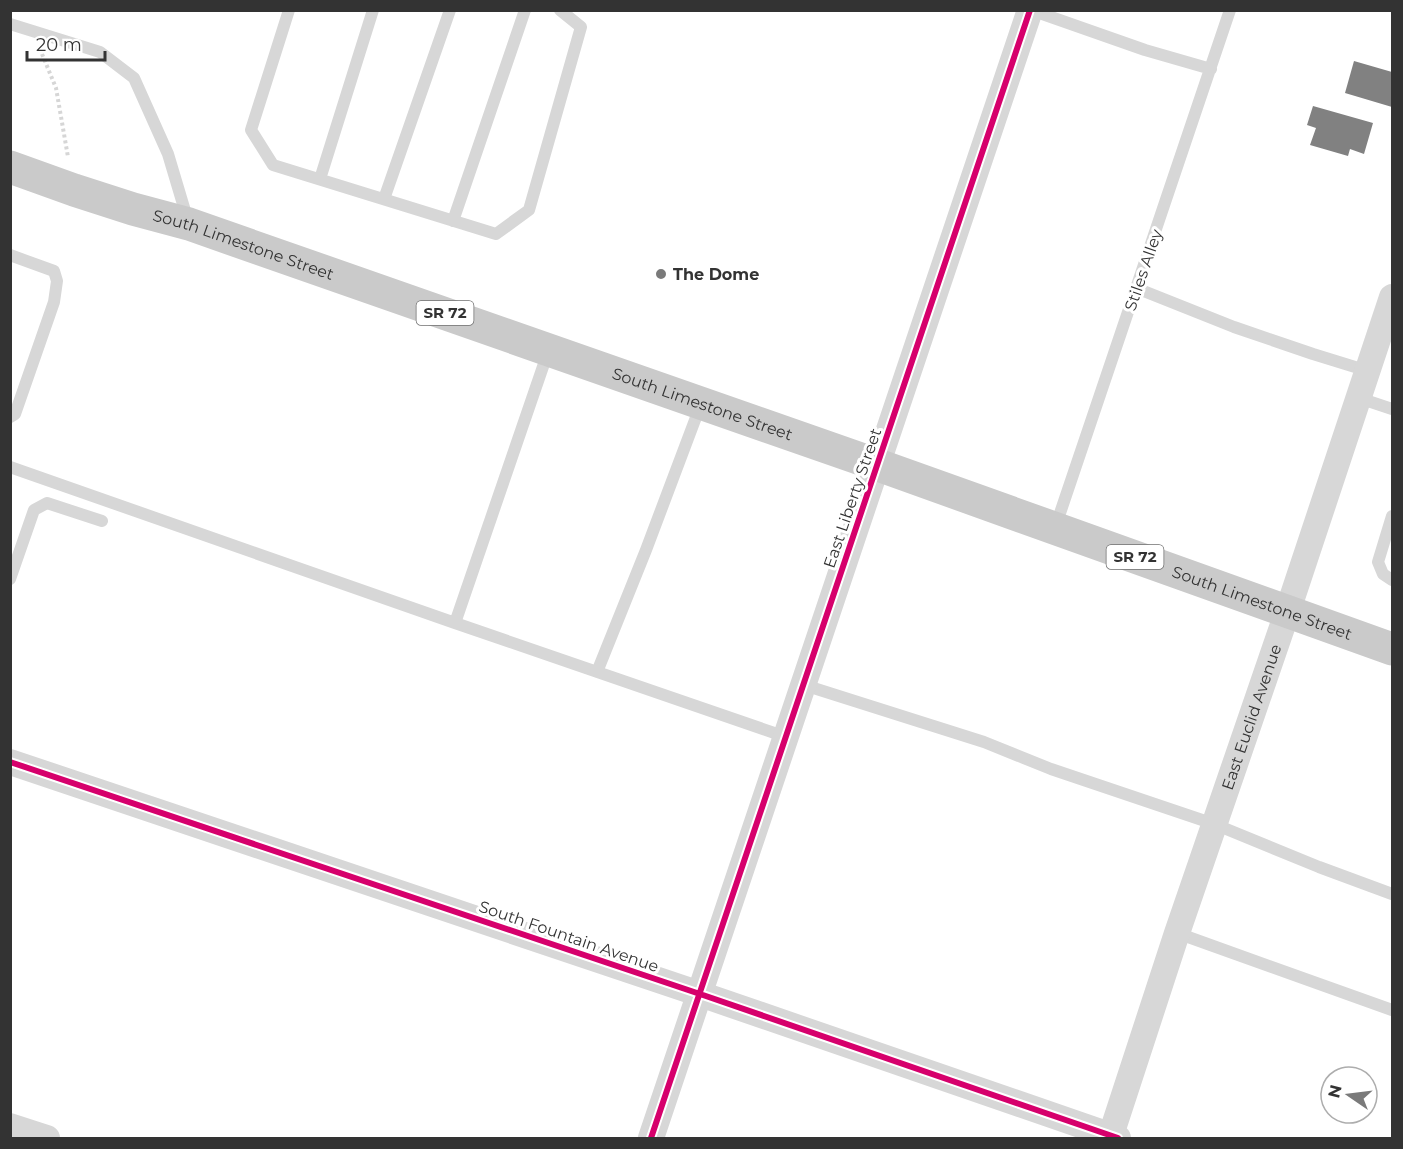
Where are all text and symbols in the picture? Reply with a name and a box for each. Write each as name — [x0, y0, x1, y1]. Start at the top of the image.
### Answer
scale bar — [27, 24, 105, 62]
text: 20 m — [36, 34, 82, 56]
street label: South Limestone Street — [151, 206, 337, 284]
street label: Stiles Alley — [1121, 227, 1166, 313]
place label: The Dome — [673, 265, 759, 284]
marker: The Dome — [654, 267, 668, 281]
road number: SR 72 — [416, 301, 474, 325]
street label: South Limestone Street — [610, 364, 796, 445]
street label: East Liberty Street — [820, 425, 885, 571]
road number: SR 72 — [1106, 545, 1164, 569]
street label: South Limestone Street — [1170, 562, 1355, 644]
street label: East Euclid Avenue — [1218, 642, 1286, 793]
street label: South Fountain Avenue — [476, 897, 661, 976]
north arrow — [1319, 1065, 1379, 1125]
text: N — [1324, 1083, 1346, 1100]

